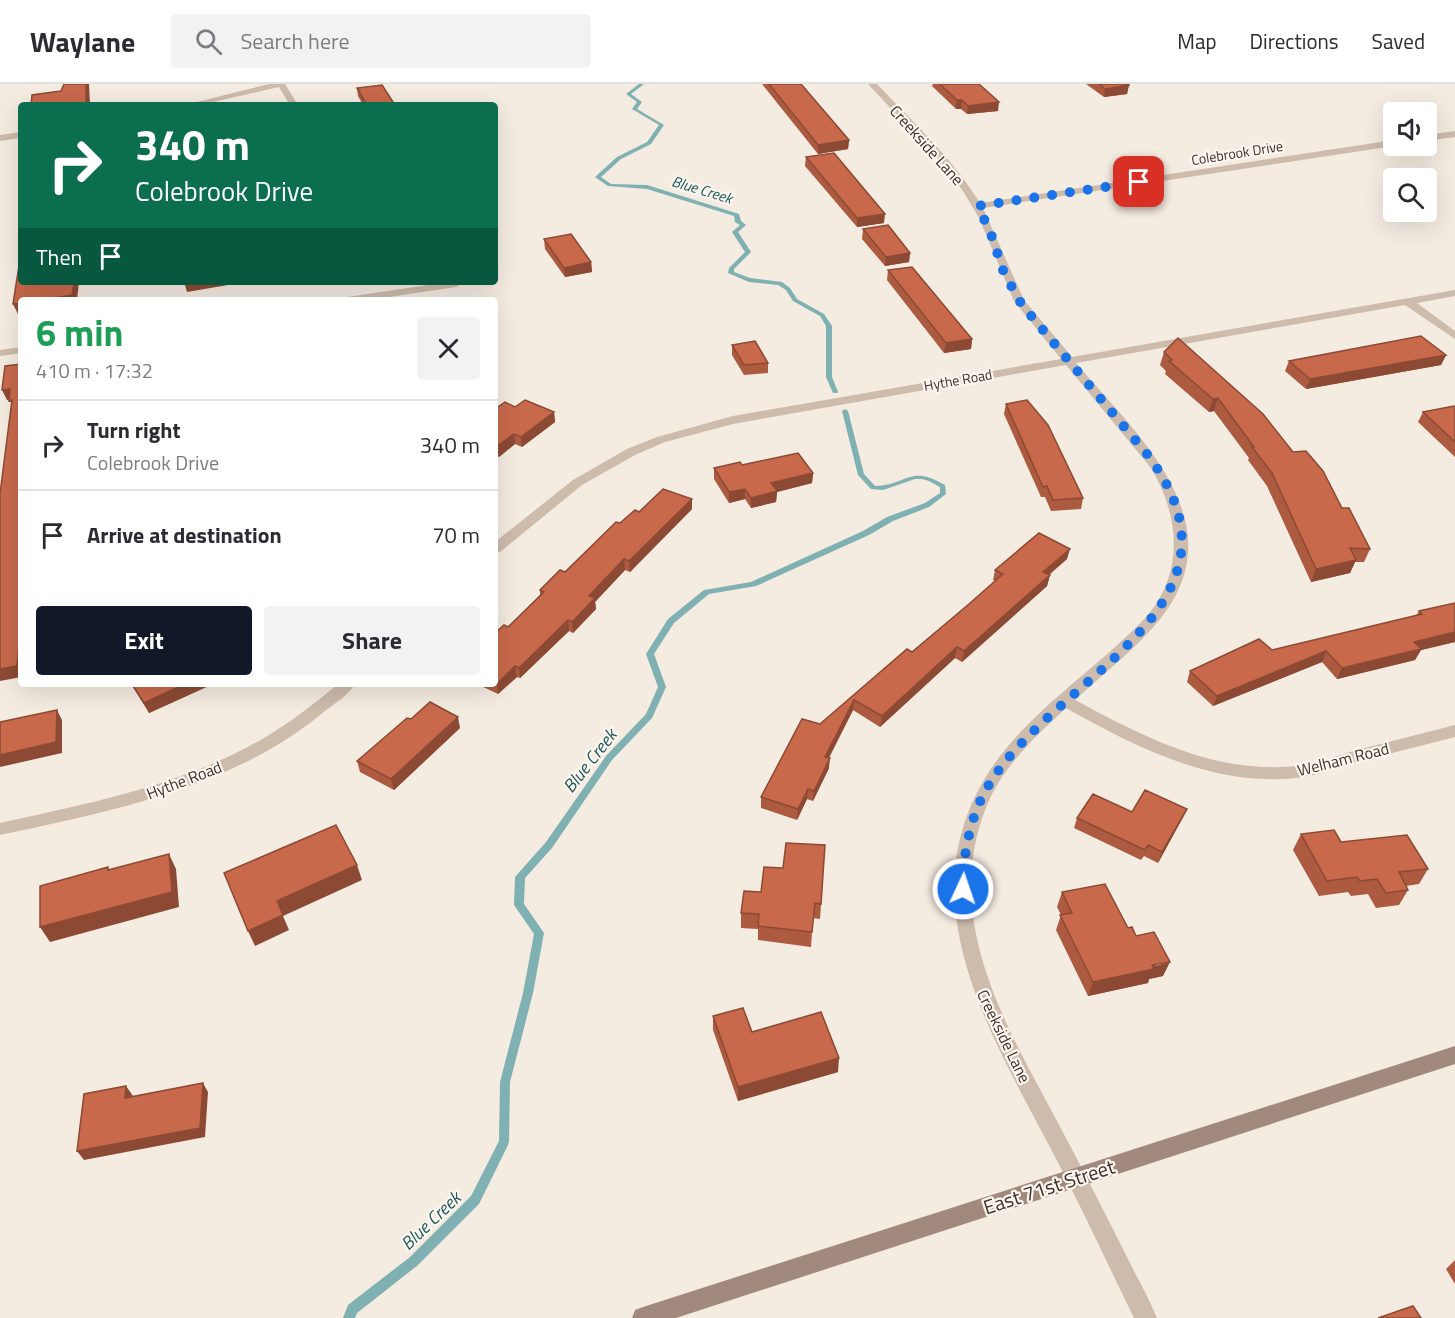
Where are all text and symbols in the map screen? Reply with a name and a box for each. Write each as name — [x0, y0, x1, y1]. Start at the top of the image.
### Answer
search box — [171, 14, 591, 68]
text: Waylane — [30, 20, 135, 63]
text: Search here — [240, 24, 350, 58]
icon: search — [192, 25, 225, 58]
text: Map — [1177, 25, 1217, 57]
text: Directions — [1250, 25, 1339, 57]
text: Saved — [1372, 25, 1425, 57]
street label: Creekside Lane — [884, 99, 970, 191]
map controls — [1383, 102, 1437, 222]
button: sound — [1383, 102, 1437, 156]
text: 340 m — [135, 112, 250, 176]
icon: right — [36, 126, 114, 204]
street label: Colebrook Drive — [1190, 135, 1284, 170]
pin — [1113, 156, 1164, 207]
icon: arrive — [1122, 165, 1155, 198]
button: search — [1383, 168, 1437, 222]
water label: Blue Creek — [669, 169, 737, 210]
text: Colebrook Drive — [135, 170, 313, 211]
text: Then — [36, 240, 82, 274]
icon: arrive — [94, 240, 127, 273]
text: 6 min — [36, 305, 123, 360]
button: close — [417, 317, 480, 380]
text: 410 m · 17:32 — [36, 355, 153, 386]
street label: Hythe Road — [922, 363, 994, 396]
text: Turn right — [87, 413, 181, 447]
text: 340 m — [420, 428, 480, 462]
icon: right — [36, 429, 69, 462]
text: Colebrook Drive — [87, 447, 219, 478]
text: Arrive at destination — [87, 518, 282, 552]
text: 70 m — [432, 518, 480, 552]
icon: arrive — [36, 519, 69, 552]
button: Exit — [36, 606, 252, 675]
button: Share — [264, 606, 480, 675]
water label: Blue Creek — [556, 721, 624, 798]
street label: Welham Road — [1295, 736, 1391, 782]
street label: Hythe Road — [143, 755, 225, 805]
position arrow — [931, 857, 995, 921]
street label: Creekside Lane — [971, 985, 1037, 1087]
street label: East 71st Street — [979, 1151, 1119, 1222]
water label: Blue Creek — [394, 1184, 468, 1256]

